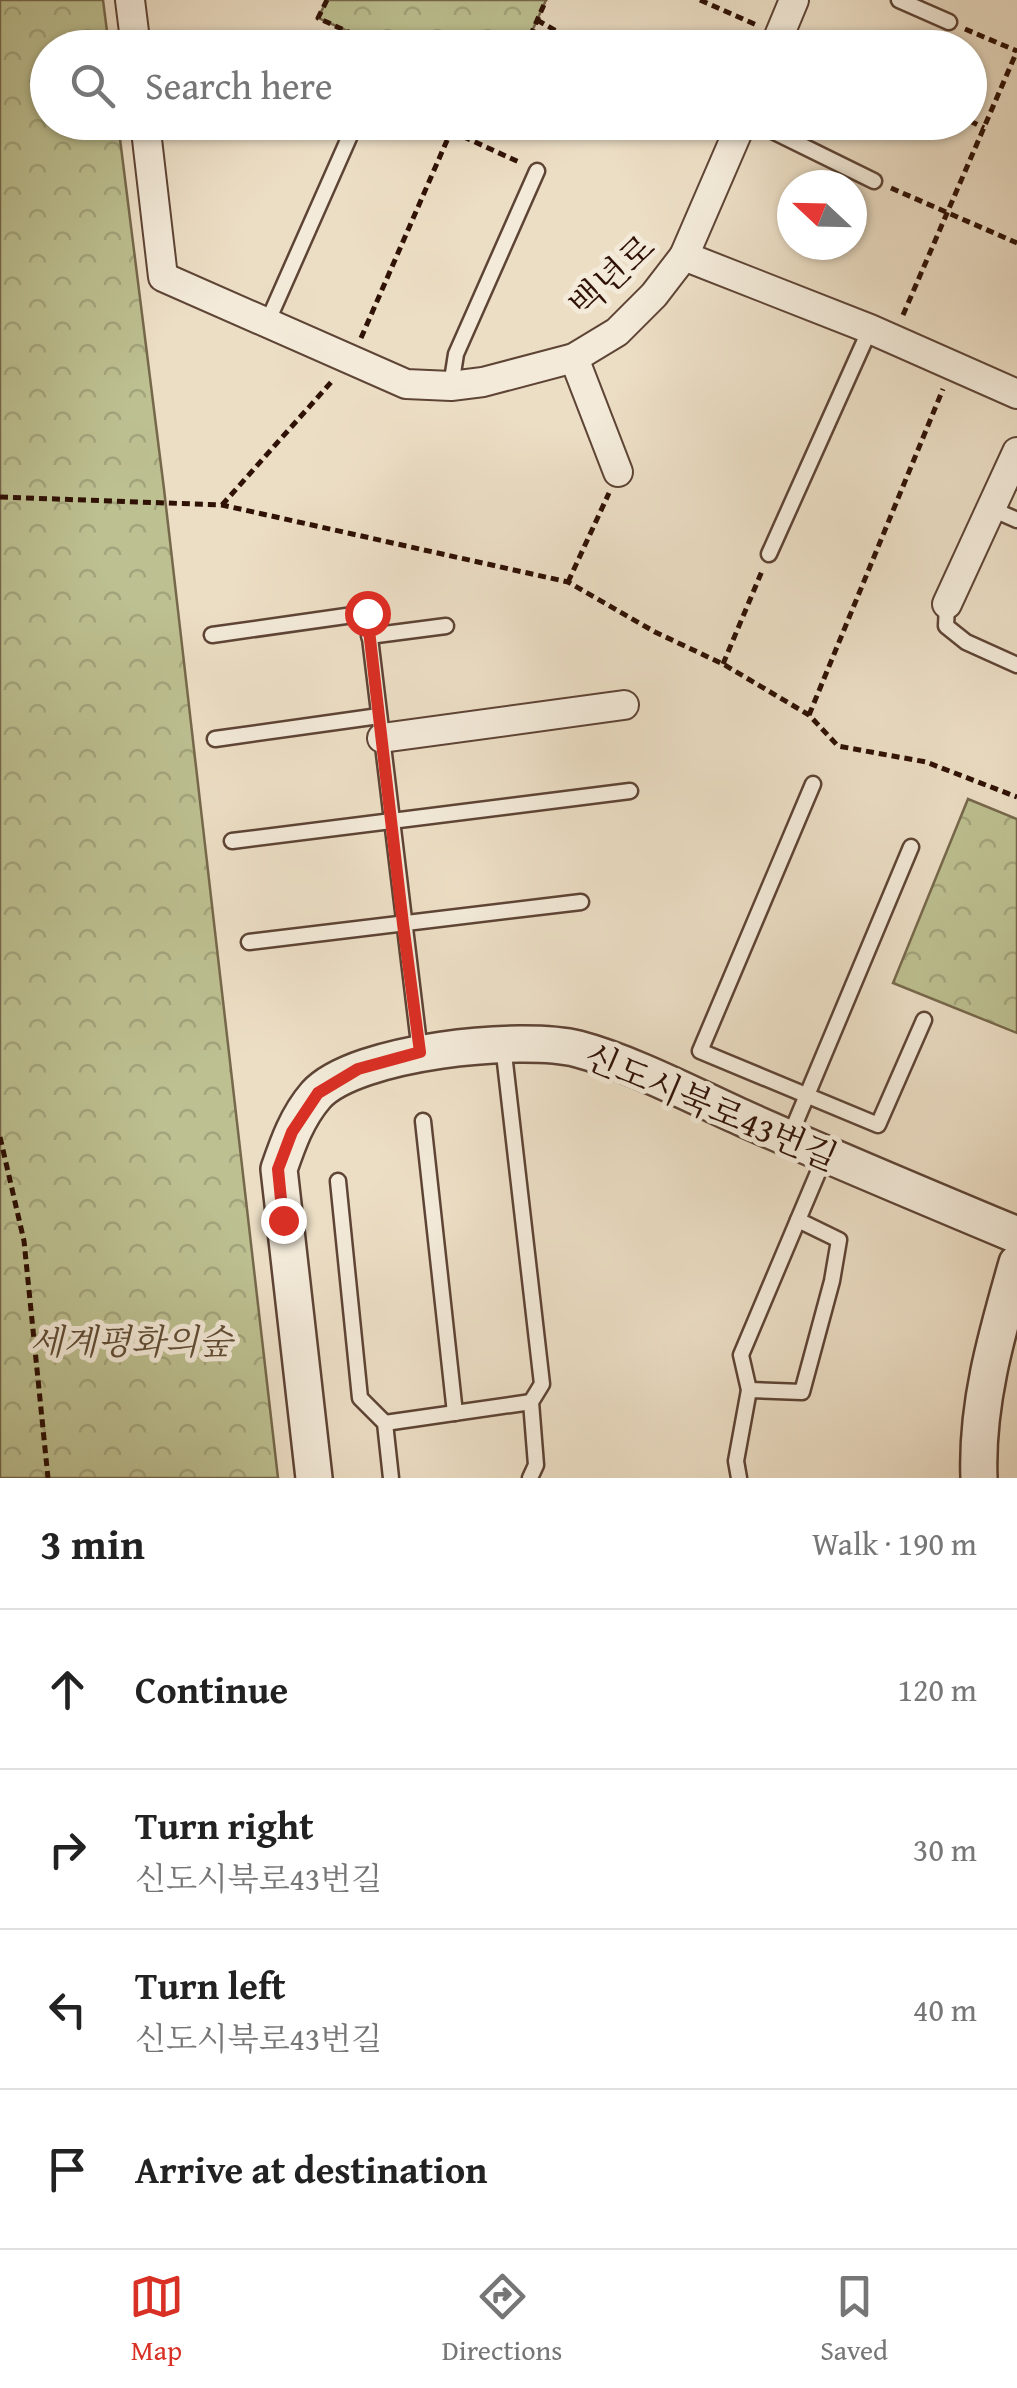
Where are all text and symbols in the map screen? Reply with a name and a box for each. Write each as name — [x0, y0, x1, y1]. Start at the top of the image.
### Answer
search box — [30, 30, 987, 140]
text: Search here — [145, 57, 333, 113]
icon: search — [65, 58, 120, 113]
north arrow — [777, 170, 867, 260]
street label: 백년로 — [557, 222, 666, 329]
route start — [345, 591, 391, 637]
street label: 신도시북로43번길 — [577, 1030, 846, 1183]
route end — [261, 1198, 307, 1244]
park label: 세계평화의숲 — [30, 1316, 236, 1367]
text: 3 min — [40, 1513, 145, 1574]
text: Walk · 190 m — [812, 1520, 977, 1567]
text: Continue — [135, 1661, 288, 1717]
icon: ahead — [40, 1662, 95, 1717]
text: 120 m — [898, 1666, 977, 1713]
text: Turn right — [135, 1797, 314, 1853]
icon: right — [40, 1822, 95, 1877]
text: 30 m — [913, 1826, 977, 1873]
text: 신도시북로43번길 — [135, 1855, 382, 1902]
text: Turn left — [135, 1957, 286, 2013]
icon: left — [40, 1982, 95, 2037]
text: 40 m — [913, 1986, 977, 2033]
text: 신도시북로43번길 — [135, 2015, 382, 2062]
text: Arrive at destination — [135, 2141, 488, 2197]
icon: arrive — [40, 2142, 95, 2197]
tab: Map — [129, 2269, 184, 2370]
tab: Directions — [442, 2269, 562, 2370]
tab: Saved — [820, 2269, 888, 2370]

